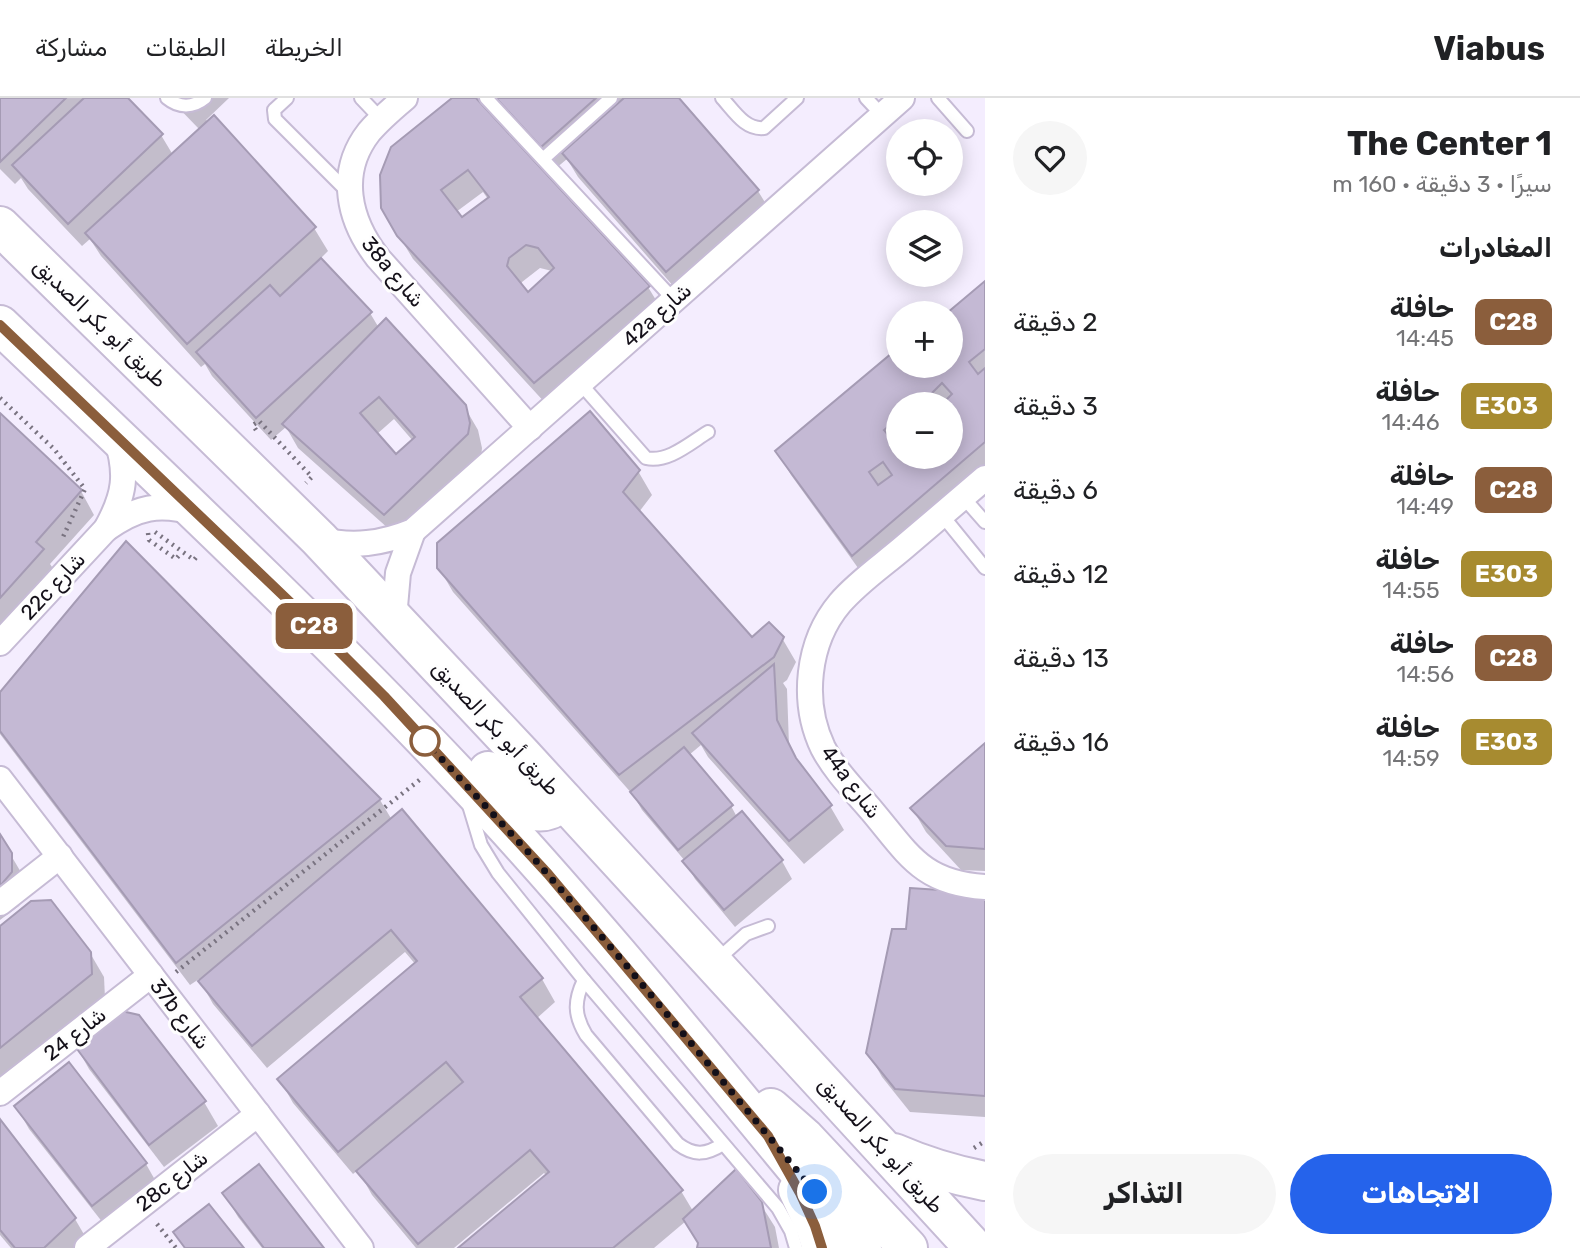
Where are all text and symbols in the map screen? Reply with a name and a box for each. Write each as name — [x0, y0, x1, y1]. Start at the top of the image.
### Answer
text: Viabus — [1433, 29, 1545, 68]
text: مشاركة — [35, 34, 107, 62]
text: الطبقات — [145, 34, 227, 62]
text: الخريطة — [265, 34, 343, 62]
map controls — [886, 119, 963, 469]
button: locate — [886, 119, 963, 196]
button: heart — [1013, 121, 1087, 195]
text: The Center 1 — [1347, 124, 1552, 163]
text: سيرًا · 3 دقيقة · 160 m — [1332, 170, 1552, 198]
button: layers — [886, 210, 963, 287]
street label: 38a شارع — [355, 231, 430, 313]
text: المغادرات — [1439, 233, 1552, 264]
street label: طريق أبو بكر الصديق — [28, 253, 172, 393]
street label: 42a شارع — [617, 277, 698, 353]
text: حافلة — [1390, 293, 1454, 324]
button: + — [886, 301, 963, 378]
text: 2 دقيقة — [1013, 307, 1097, 338]
text: C28 — [1489, 308, 1538, 336]
text: 14:45 — [1396, 324, 1454, 352]
text: حافلة — [1376, 377, 1440, 408]
text: 3 دقيقة — [1013, 391, 1098, 422]
button: − — [886, 392, 963, 469]
text: E303 — [1475, 392, 1538, 420]
text: 14:46 — [1382, 408, 1440, 436]
text: حافلة — [1390, 461, 1454, 492]
text: 6 دقيقة — [1013, 475, 1098, 506]
text: C28 — [1489, 476, 1538, 504]
text: 14:49 — [1396, 492, 1454, 520]
text: حافلة — [1376, 545, 1440, 576]
street label: 22c شارع — [15, 547, 92, 626]
text: 12 دقيقة — [1013, 559, 1109, 590]
text: E303 — [1475, 560, 1538, 588]
text: 14:55 — [1382, 576, 1440, 604]
line badge: C28 — [274, 603, 354, 649]
text: C28 — [290, 612, 338, 640]
text: حافلة — [1390, 629, 1454, 660]
text: 13 دقيقة — [1013, 643, 1109, 674]
text: C28 — [1489, 644, 1538, 672]
street label: طريق أبو بكر الصديق — [427, 655, 565, 800]
text: 14:56 — [1396, 660, 1454, 688]
text: حافلة — [1376, 713, 1440, 744]
unlabelled marker — [410, 726, 440, 756]
text: 16 دقيقة — [1013, 727, 1109, 758]
text: E303 — [1475, 728, 1538, 756]
street label: 44a شارع — [814, 740, 887, 824]
text: 14:59 — [1382, 744, 1440, 772]
street label: 37b شارع — [143, 973, 216, 1055]
street label: شارع 24 — [38, 1001, 112, 1067]
street label: طريق أبو بكر الصديق — [813, 1071, 949, 1218]
street label: 28c شارع — [131, 1145, 214, 1218]
button: التذاكر — [1013, 1154, 1276, 1234]
button: الاتجاهات — [1290, 1154, 1552, 1234]
your location — [797, 1174, 832, 1209]

